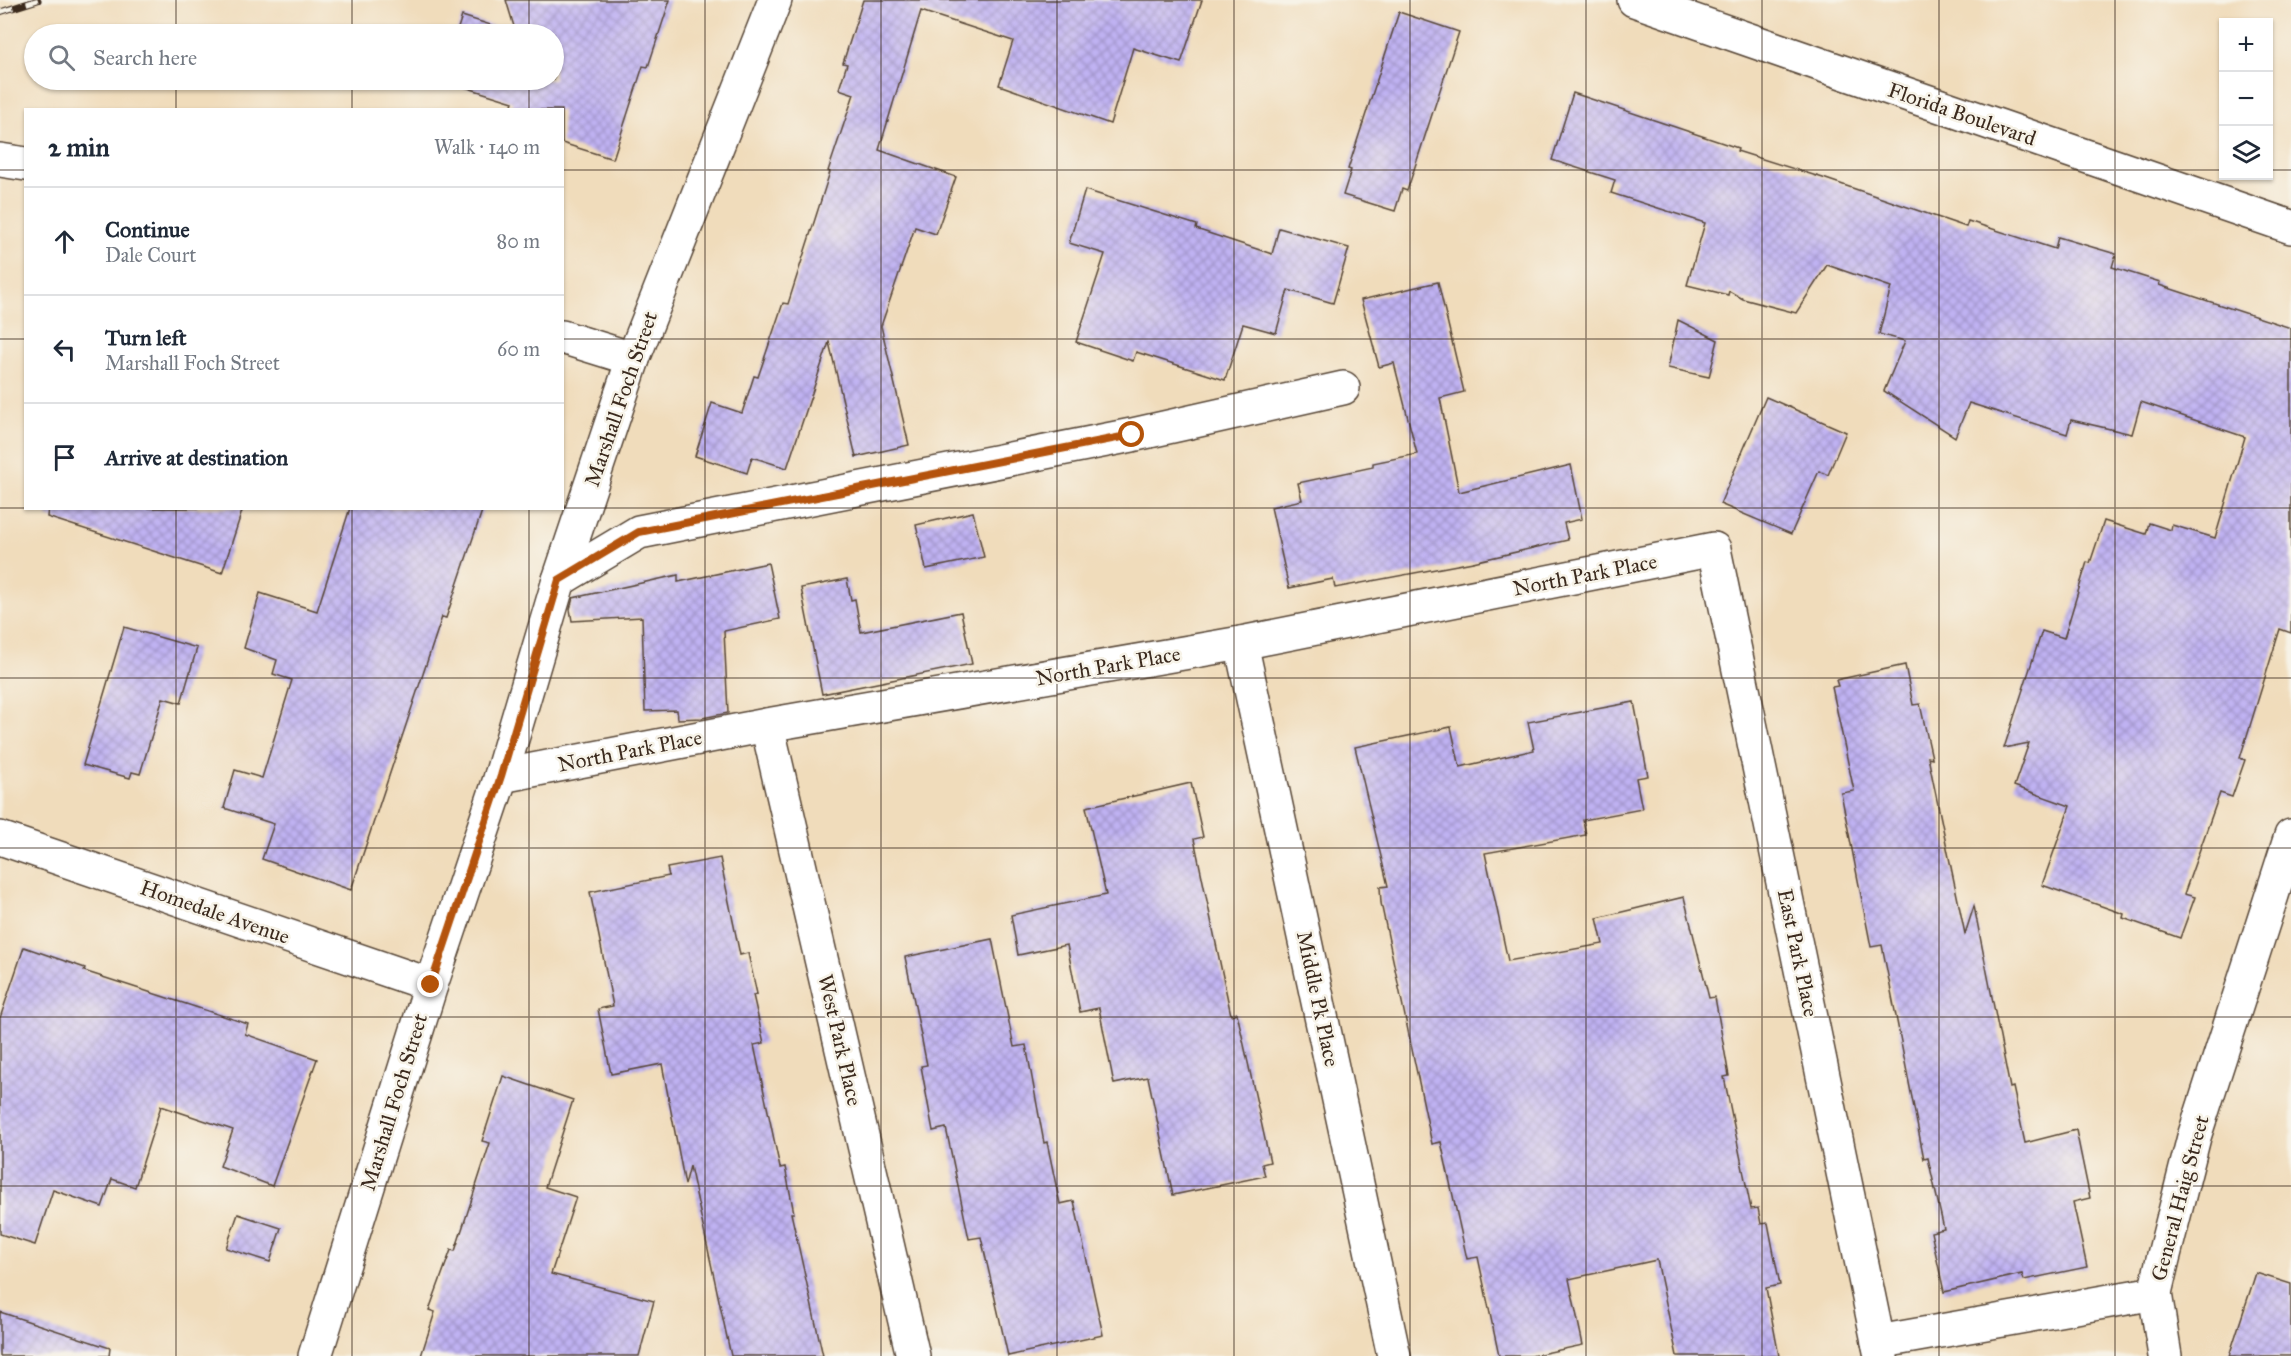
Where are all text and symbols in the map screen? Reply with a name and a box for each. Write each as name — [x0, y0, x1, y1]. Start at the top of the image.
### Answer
map controls — [2219, 18, 2273, 180]
button: + — [2219, 18, 2273, 72]
search box — [24, 24, 564, 90]
icon: search — [45, 41, 78, 74]
text: Search here — [93, 44, 197, 71]
button: − — [2219, 72, 2273, 126]
street label: Florida Boulevard — [1885, 77, 2040, 152]
button: layers — [2219, 126, 2273, 180]
text: 2 min — [48, 131, 109, 163]
text: Walk · 140 m — [434, 135, 540, 159]
text: Continue — [105, 216, 190, 243]
icon: ahead — [48, 225, 81, 258]
text: 80 m — [497, 229, 540, 253]
text: Dale Court — [105, 243, 196, 267]
street label: Marshall Foch Street — [579, 307, 663, 490]
text: Turn left — [105, 324, 187, 351]
icon: left — [48, 333, 81, 366]
text: 60 m — [497, 337, 540, 361]
text: Marshall Foch Street — [105, 351, 280, 375]
route start — [1118, 421, 1144, 447]
icon: arrive — [48, 441, 81, 474]
text: Arrive at destination — [105, 444, 288, 471]
street label: North Park Place — [1511, 548, 1660, 602]
street label: North Park Place — [1034, 640, 1183, 692]
street label: North Park Place — [556, 724, 705, 778]
street label: Homedale Avenue — [137, 874, 293, 950]
street label: East Park Place — [1772, 887, 1824, 1020]
street label: Middle Pk Place — [1291, 929, 1345, 1069]
route end — [417, 971, 443, 997]
street label: West Park Place — [812, 972, 868, 1109]
street label: Marshall Foch Street — [355, 1010, 433, 1194]
street label: General Haig Street — [2145, 1112, 2215, 1284]

